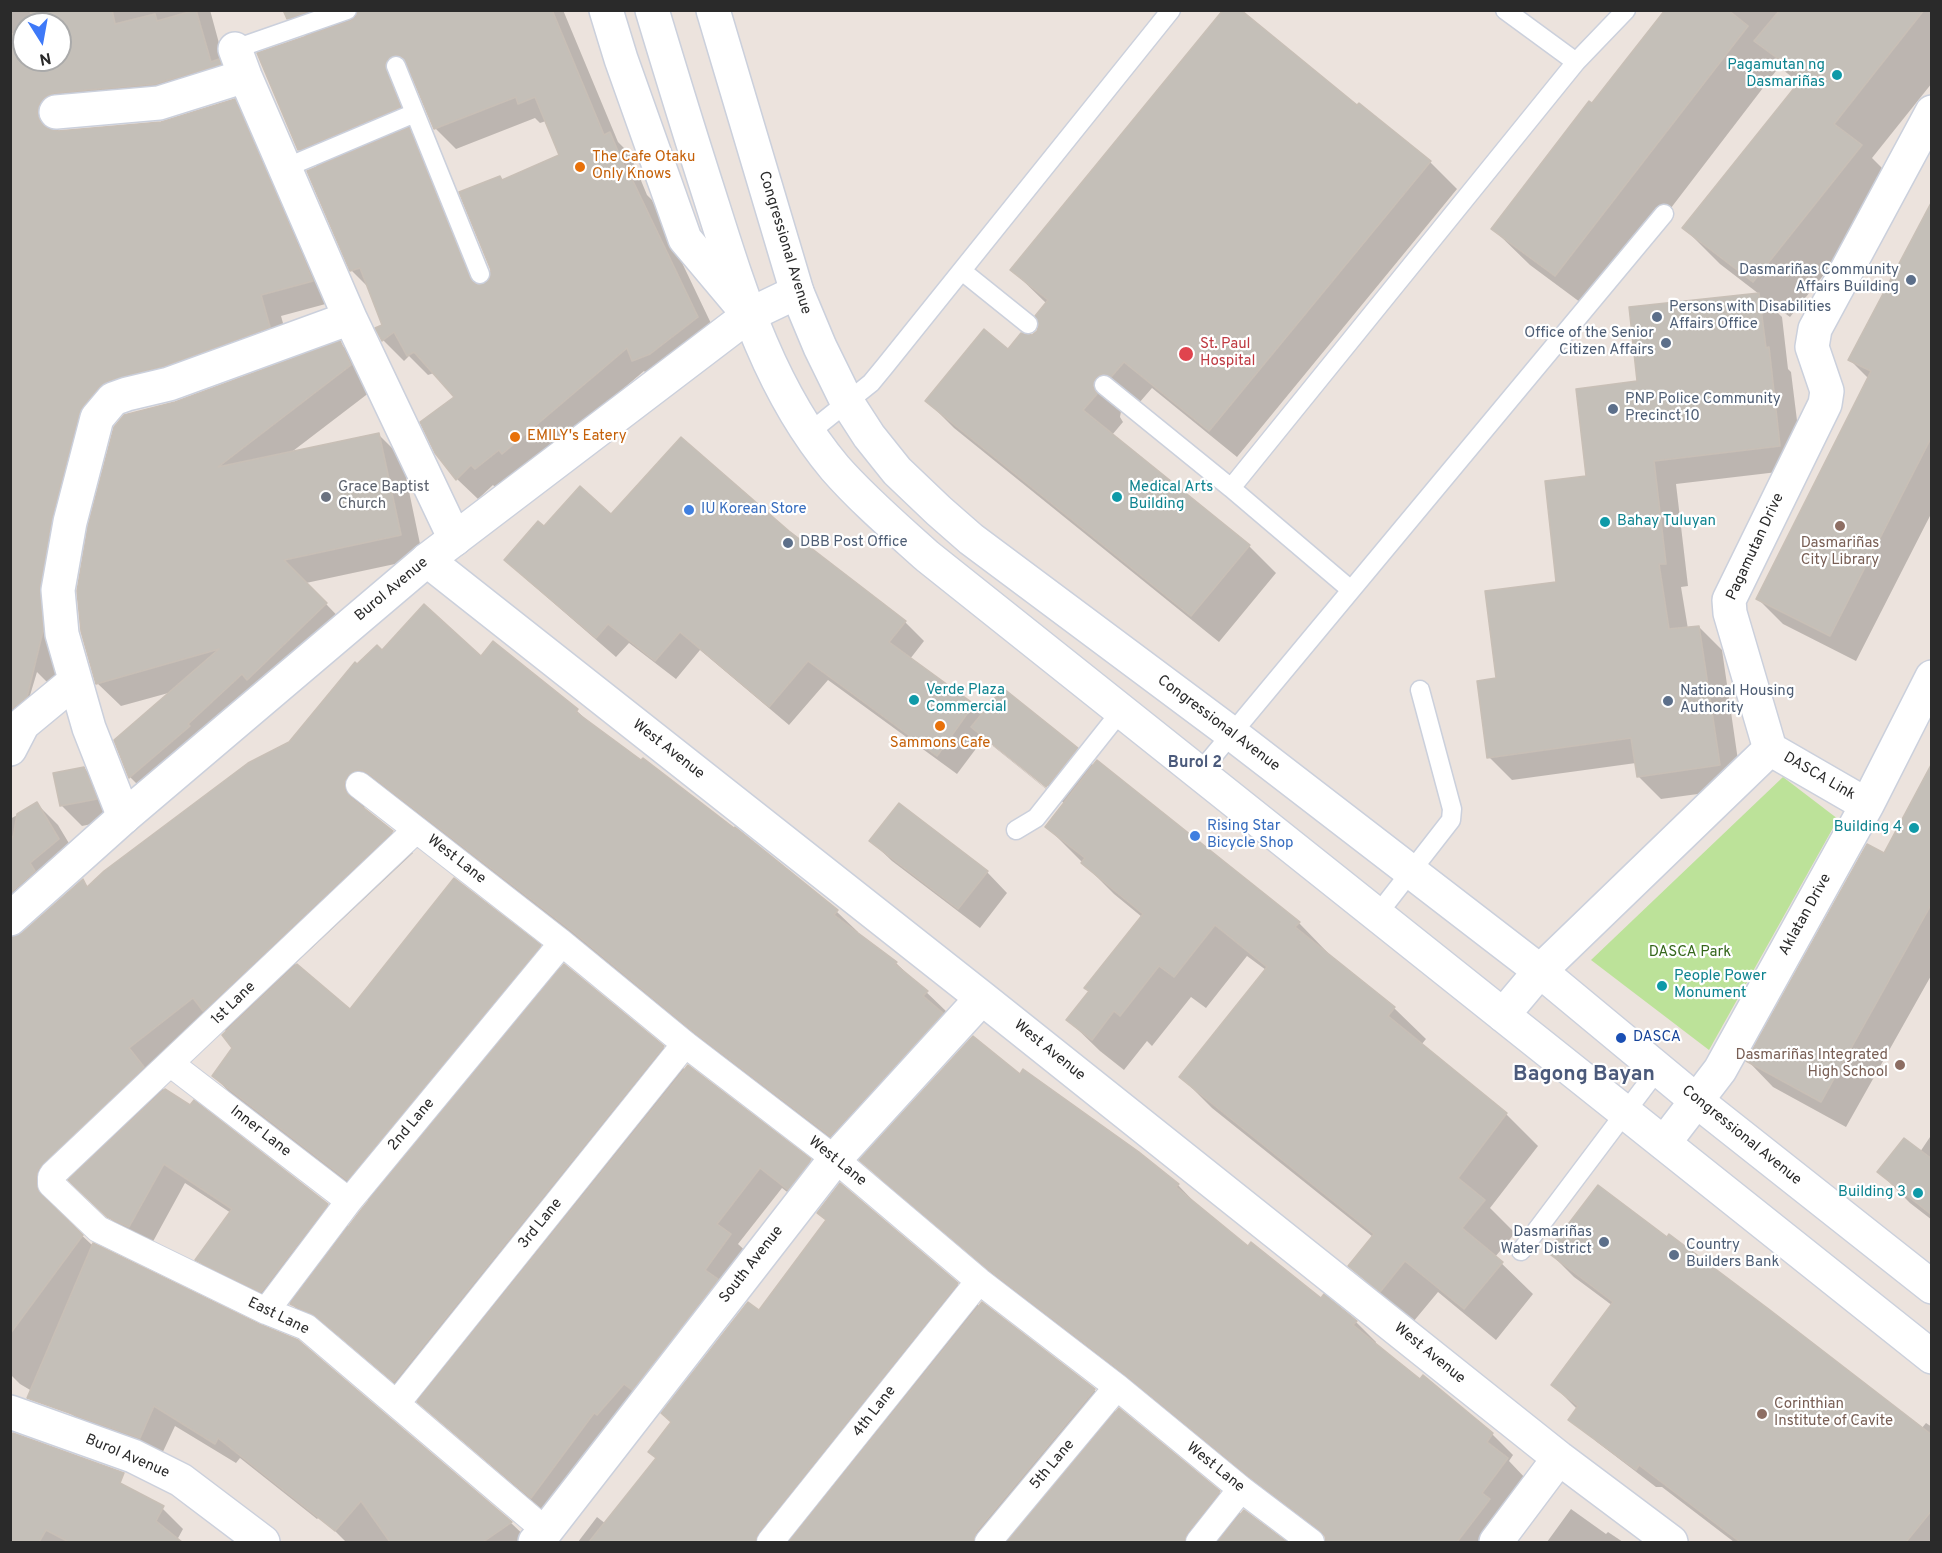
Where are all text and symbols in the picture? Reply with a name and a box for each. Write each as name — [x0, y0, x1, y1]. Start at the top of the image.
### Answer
north arrow — [12, 12, 72, 72]
text: N — [38, 47, 53, 69]
place label: Pagamutan ng Dasmariñas — [1727, 57, 1825, 92]
marker: Pagamutan ng Dasmariñas — [1830, 68, 1844, 82]
place label: The Cafe Otaku Only Knows — [592, 149, 695, 184]
marker: The Cafe Otaku Only Knows — [573, 160, 587, 174]
street label: Congressional Avenue — [754, 169, 814, 317]
place label: Dasmariñas Community Affairs Building — [1739, 262, 1899, 297]
marker: Dasmariñas Community Affairs Building — [1904, 273, 1918, 287]
place label: Persons with Disabilities Affairs Office — [1669, 299, 1831, 334]
marker: Persons with Disabilities Affairs Office — [1650, 310, 1664, 324]
place label: Office of the Senior Citizen Affairs — [1524, 325, 1654, 360]
place label: St. Paul Hospital — [1200, 336, 1255, 371]
marker: Office of the Senior Citizen Affairs — [1659, 336, 1673, 350]
marker: St. Paul Hospital — [1177, 345, 1195, 363]
place label: PNP Police Community Precinct 10 — [1625, 391, 1781, 426]
marker: PNP Police Community Precinct 10 — [1606, 402, 1620, 416]
place label: EMILY's Eatery — [527, 428, 627, 446]
marker: EMILY's Eatery — [508, 430, 522, 444]
place label: Grace Baptist Church — [338, 479, 429, 514]
place label: Medical Arts Building — [1129, 479, 1213, 514]
marker: Grace Baptist Church — [319, 490, 333, 504]
marker: Medical Arts Building — [1110, 490, 1124, 504]
street label: Pagamutan Drive — [1723, 491, 1789, 603]
place label: IU Korean Store — [701, 501, 807, 519]
marker: IU Korean Store — [682, 503, 696, 517]
place label: Bahay Tuluyan — [1617, 513, 1716, 531]
marker: Bahay Tuluyan — [1598, 515, 1612, 529]
marker: Dasmariñas City Library — [1833, 519, 1847, 533]
place label: DBB Post Office — [800, 534, 908, 552]
place label: Dasmariñas City Library — [1801, 535, 1879, 570]
marker: DBB Post Office — [781, 536, 795, 550]
street label: Burol Avenue — [352, 554, 432, 626]
street label: Congressional Avenue — [1153, 672, 1283, 776]
place label: Verde Plaza Commercial — [926, 682, 1007, 717]
place label: National Housing Authority — [1680, 683, 1794, 718]
marker: Verde Plaza Commercial — [907, 693, 921, 707]
marker: National Housing Authority — [1661, 694, 1675, 708]
street label: West Avenue — [628, 716, 708, 784]
marker: Sammons Cafe — [933, 719, 947, 733]
place label: Sammons Cafe — [890, 735, 990, 753]
street label: DASCA Link — [1780, 749, 1858, 805]
district label: Burol 2 — [1168, 754, 1222, 774]
place label: Rising Star Bicycle Shop — [1207, 818, 1294, 853]
place label: Building 4 — [1834, 819, 1902, 837]
marker: Building 4 — [1907, 821, 1921, 835]
marker: Rising Star Bicycle Shop — [1188, 829, 1202, 843]
street label: West Lane — [423, 832, 489, 888]
street label: Aklatan Drive — [1776, 871, 1836, 959]
park label: DASCA Park — [1649, 944, 1731, 962]
place label: People Power Monument — [1674, 968, 1766, 1003]
street label: 1st Lane — [208, 979, 260, 1029]
marker: People Power Monument — [1655, 979, 1669, 993]
street label: West Avenue — [1010, 1017, 1088, 1085]
place label: DASCA — [1633, 1029, 1681, 1047]
marker: DASCA — [1614, 1031, 1628, 1045]
place label: Dasmariñas Integrated High School — [1735, 1047, 1888, 1082]
marker: Dasmariñas Integrated High School — [1893, 1058, 1907, 1072]
district label: Bagong Bayan — [1513, 1063, 1655, 1089]
street label: Congressional Avenue — [1677, 1082, 1805, 1190]
street label: 2nd Lane — [385, 1095, 439, 1155]
street label: Inner Lane — [226, 1103, 294, 1161]
street label: West Lane — [804, 1133, 870, 1191]
place label: Building 3 — [1838, 1184, 1906, 1202]
marker: Building 3 — [1911, 1186, 1925, 1200]
street label: 3rd Lane — [515, 1195, 567, 1253]
street label: South Avenue — [716, 1223, 788, 1307]
place label: Dasmariñas Water District — [1500, 1224, 1592, 1259]
marker: Dasmariñas Water District — [1597, 1235, 1611, 1249]
place label: Country Builders Bank — [1686, 1237, 1779, 1272]
marker: Country Builders Bank — [1667, 1248, 1681, 1262]
street label: East Lane — [244, 1294, 312, 1340]
street label: West Avenue — [1390, 1320, 1468, 1388]
street label: 4th Lane — [849, 1383, 901, 1441]
place label: Corinthian Institute of Cavite — [1774, 1396, 1893, 1431]
marker: Corinthian Institute of Cavite — [1755, 1407, 1769, 1421]
street label: Burol Avenue — [82, 1431, 172, 1483]
street label: 5th Lane — [1027, 1436, 1079, 1494]
street label: West Lane — [1182, 1439, 1248, 1497]

